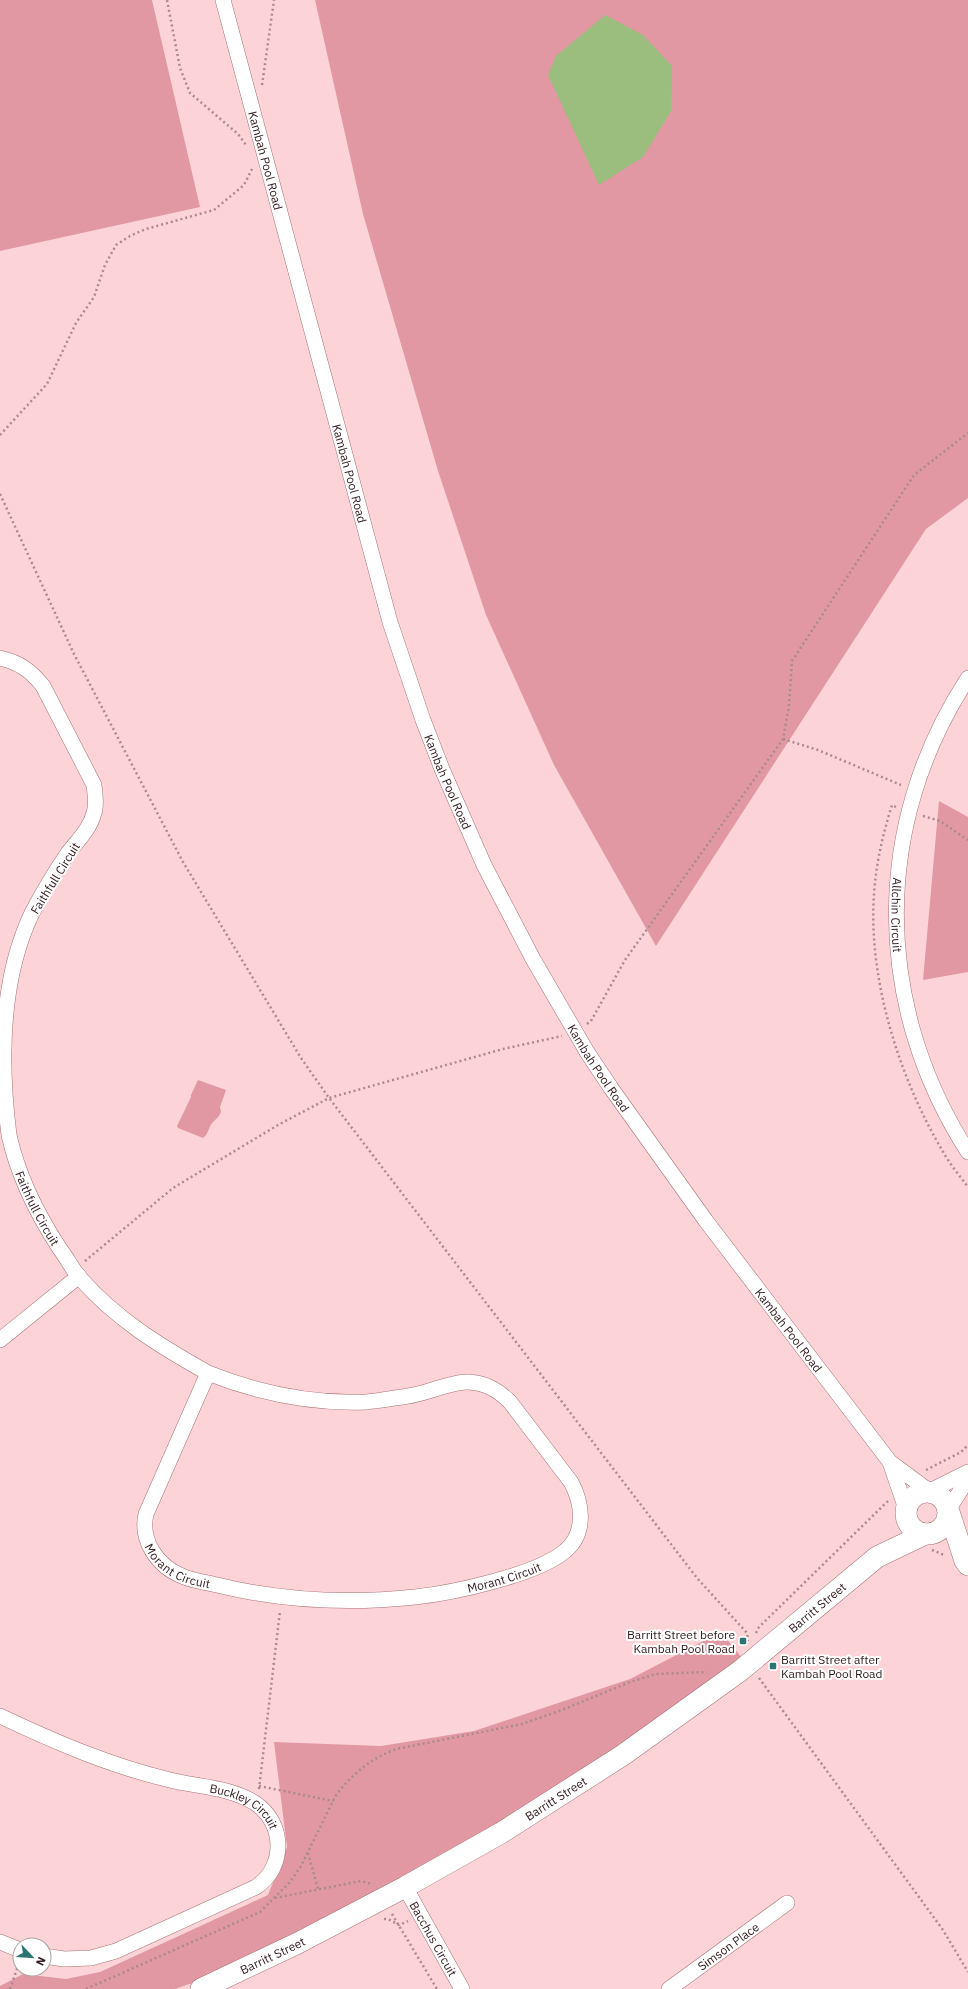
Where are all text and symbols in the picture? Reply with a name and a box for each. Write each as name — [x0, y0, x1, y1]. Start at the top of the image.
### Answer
street label: Kambah Pool Road — [246, 109, 286, 211]
street label: Kambah Pool Road — [330, 422, 370, 524]
street label: Kambah Pool Road — [422, 732, 475, 831]
street label: Faithfull Circuit — [27, 839, 83, 917]
street label: Allchin Circuit — [889, 877, 906, 953]
street label: Kambah Pool Road — [565, 1021, 633, 1115]
street label: Faithfull Circuit — [13, 1169, 63, 1248]
street label: Kambah Pool Road — [752, 1285, 826, 1375]
street label: Morant Circuit — [142, 1541, 212, 1591]
street label: Morant Circuit — [466, 1559, 543, 1595]
street label: Barritt Street — [785, 1579, 849, 1635]
place label: Barritt Street before Kambah Pool Road — [627, 1627, 735, 1656]
marker: Barritt Street before Kambah Pool Road — [738, 1636, 748, 1646]
place label: Barritt Street after Kambah Pool Road — [781, 1652, 883, 1681]
marker: Barritt Street after Kambah Pool Road — [768, 1661, 778, 1671]
street label: Barritt Street — [522, 1773, 589, 1823]
street label: Buckley Circuit — [209, 1780, 282, 1831]
street label: Bacchus Circuit — [407, 1898, 461, 1979]
street label: Simson Place — [694, 1918, 762, 1973]
street label: Barritt Street — [237, 1933, 307, 1977]
north arrow — [12, 1937, 52, 1977]
text: N — [33, 1955, 49, 1968]

